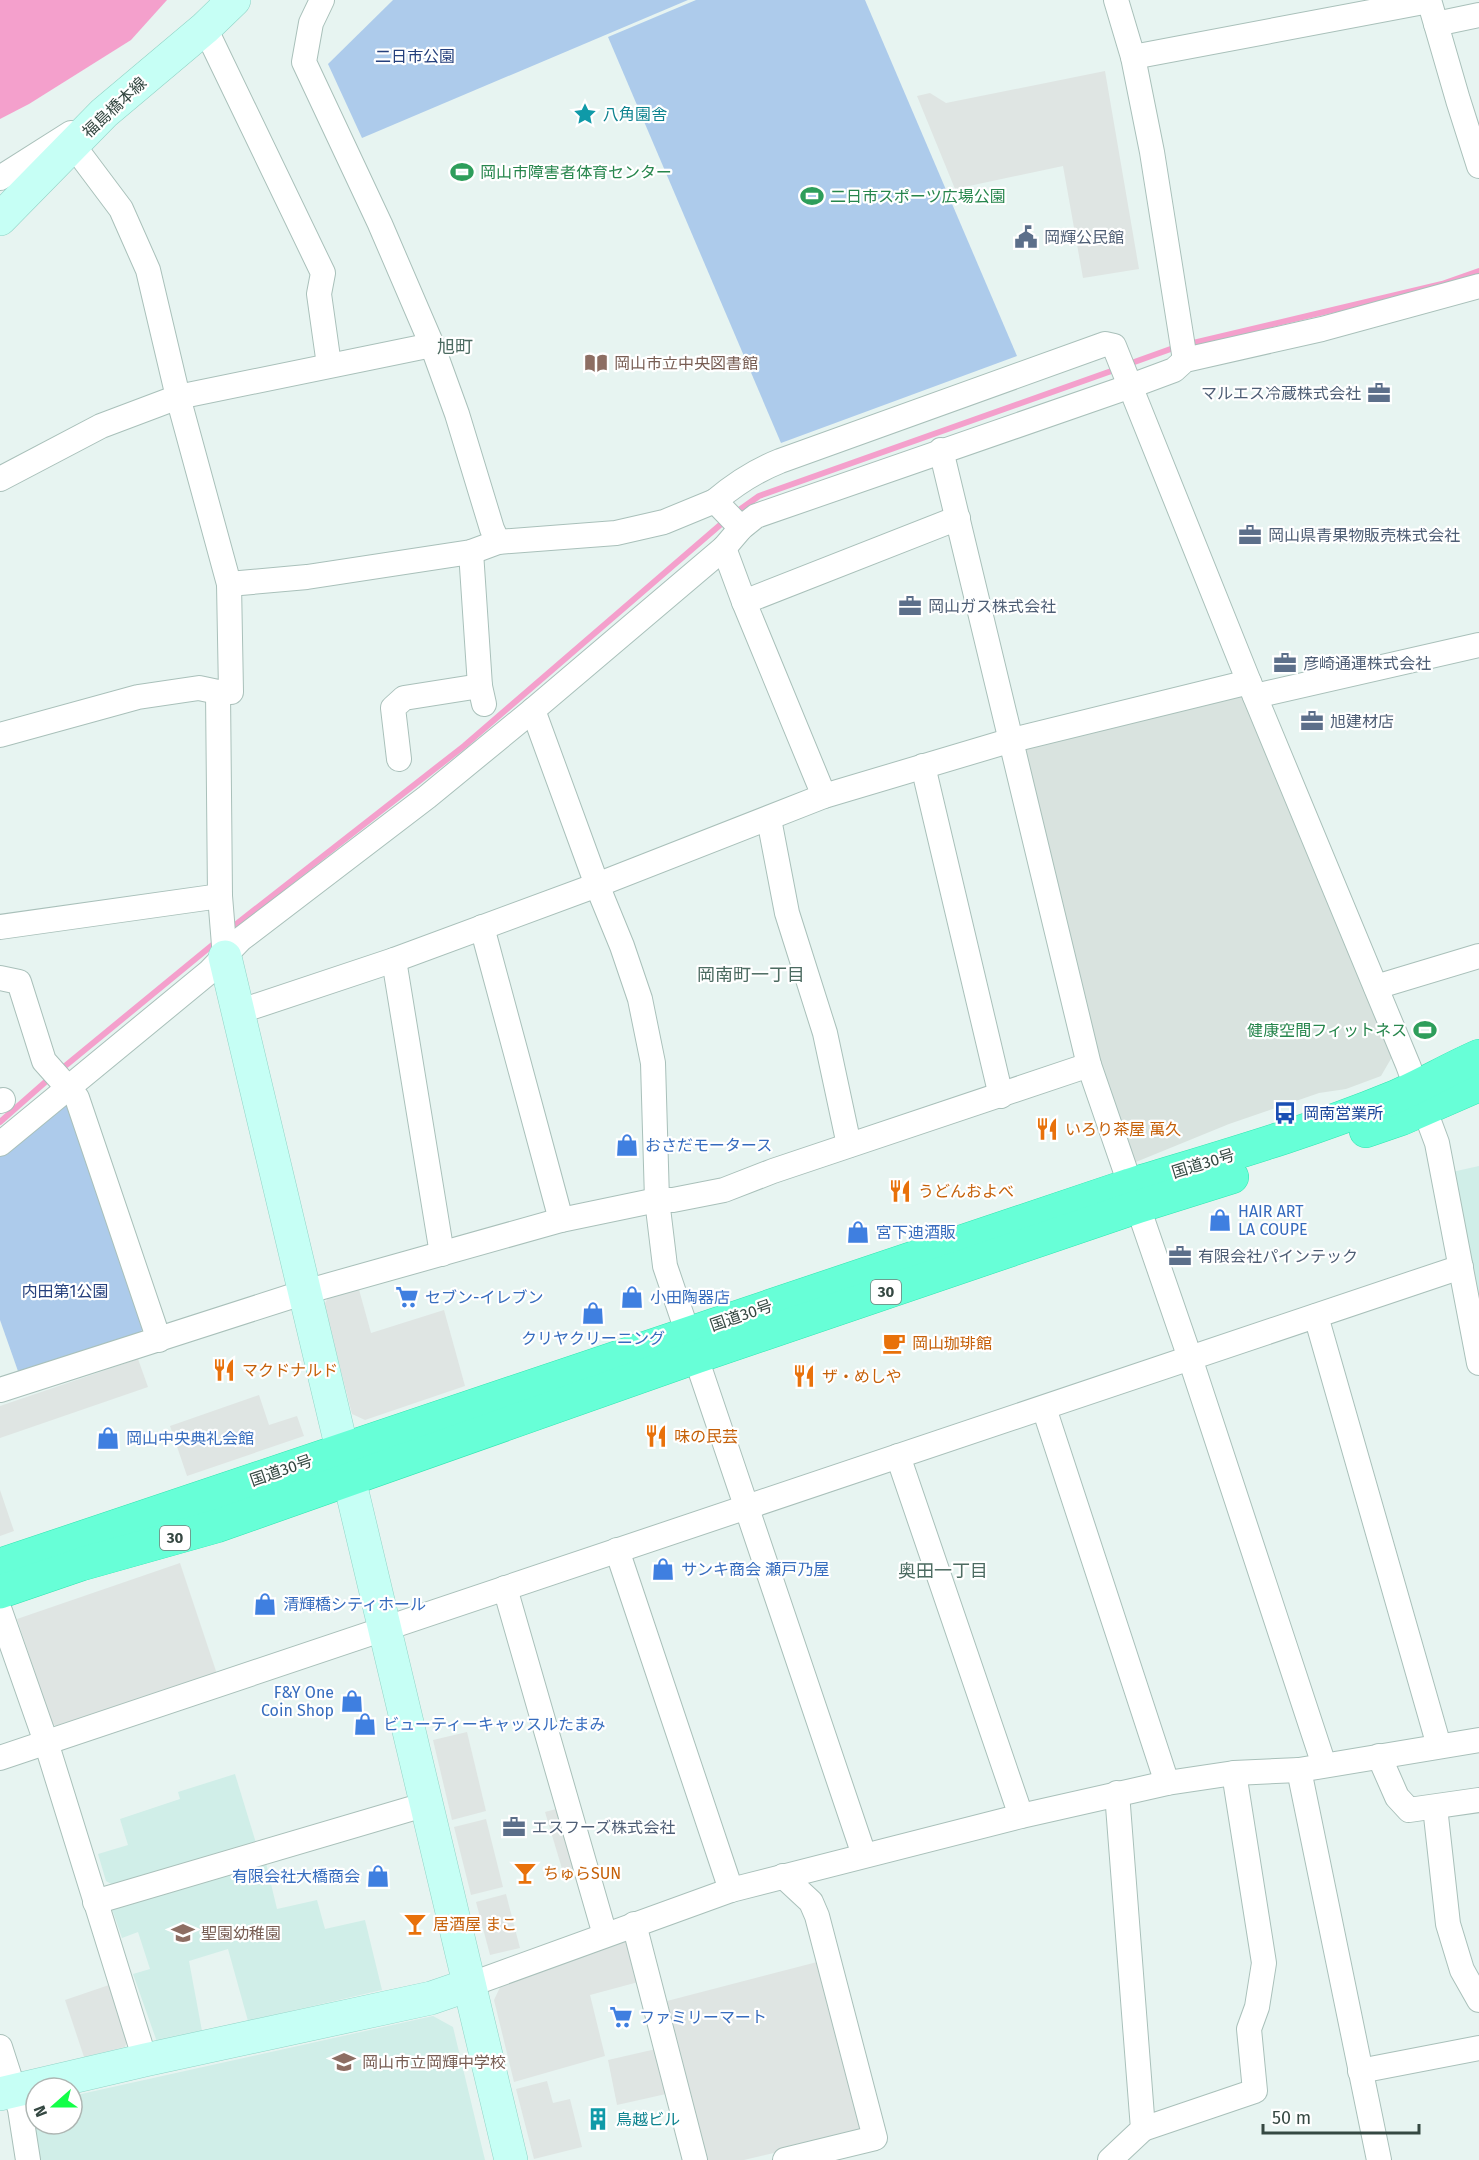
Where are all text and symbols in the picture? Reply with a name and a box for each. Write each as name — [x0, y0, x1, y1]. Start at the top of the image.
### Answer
park label: 二日市公園 — [375, 47, 455, 66]
street label: 福島橋本線 — [79, 73, 150, 142]
place icon: 八角園舎 — [572, 101, 598, 127]
place label: 八角園舎 — [603, 105, 667, 124]
sports icon: 岡山市障害者体育センター — [449, 159, 475, 185]
place label: 岡山市障害者体育センター — [480, 163, 672, 182]
sports icon: 二日市スポーツ広場公園 — [799, 183, 825, 209]
place label: 二日市スポーツ広場公園 — [830, 187, 1006, 206]
public building icon: 岡輝公民館 — [1013, 224, 1039, 250]
place label: 岡輝公民館 — [1044, 228, 1124, 247]
district label: 旭町 — [437, 336, 473, 358]
library icon: 岡山市立中央図書館 — [583, 350, 609, 376]
place label: 岡山市立中央図書館 — [614, 354, 758, 373]
office icon: マルエス冷蔵株式会社 — [1366, 380, 1392, 406]
place label: マルエス冷蔵株式会社 — [1201, 384, 1361, 403]
office icon: 岡山県青果物販売株式会社 — [1237, 522, 1263, 548]
place label: 岡山県青果物販売株式会社 — [1268, 526, 1460, 545]
office icon: 岡山ガス株式会社 — [897, 593, 923, 619]
place label: 岡山ガス株式会社 — [928, 597, 1056, 616]
office icon: 彦崎通運株式会社 — [1272, 650, 1298, 676]
place label: 彦崎通運株式会社 — [1303, 654, 1431, 673]
office icon: 旭建材店 — [1299, 708, 1325, 734]
place label: 旭建材店 — [1330, 712, 1394, 731]
district label: 岡南町一丁目 — [697, 964, 805, 986]
sports icon: 健康空間フィットネス — [1412, 1017, 1438, 1043]
place label: 健康空間フィットネス — [1247, 1021, 1407, 1040]
bus stop icon: 岡南営業所 — [1272, 1100, 1298, 1126]
place label: 岡南営業所 — [1303, 1104, 1383, 1123]
restaurant icon: いろり茶屋 萬久 — [1034, 1116, 1060, 1142]
place label: いろり茶屋 萬久 — [1065, 1120, 1181, 1139]
shop icon: おさだモータース — [614, 1132, 640, 1158]
place label: おさだモータース — [645, 1136, 772, 1155]
street label: 国道30号 — [1169, 1145, 1237, 1182]
restaurant icon: うどんおよべ — [887, 1178, 913, 1204]
place label: うどんおよべ — [918, 1182, 1014, 1201]
place label: HAIR ART LA COUPE — [1238, 1202, 1308, 1239]
shop icon: HAIR ART LA COUPE — [1207, 1207, 1233, 1233]
shop icon: 宮下迪酒販 — [845, 1219, 871, 1245]
place label: 宮下迪酒販 — [876, 1223, 956, 1242]
office icon: 有限会社パインテック — [1167, 1243, 1193, 1269]
place label: 有限会社パインテック — [1198, 1247, 1358, 1266]
road number: 30 — [871, 1280, 901, 1304]
park label: 内田第1公園 — [22, 1282, 108, 1301]
supermarket icon: セブン-イレブン — [394, 1284, 420, 1310]
shop icon: 小田陶器店 — [619, 1284, 645, 1310]
place label: セブン-イレブン — [425, 1288, 543, 1307]
place label: 小田陶器店 — [650, 1288, 730, 1307]
street label: 国道30号 — [707, 1296, 775, 1335]
shop icon: クリヤクリーニング — [580, 1300, 606, 1326]
place label: クリヤクリーニング — [521, 1329, 665, 1348]
cafe icon: 岡山珈琲館 — [881, 1330, 907, 1356]
place label: 岡山珈琲館 — [912, 1334, 992, 1353]
restaurant icon: マクドナルド — [211, 1357, 237, 1383]
place label: マクドナルド — [242, 1361, 338, 1380]
restaurant icon: ザ・めしや — [791, 1363, 817, 1389]
place label: ザ・めしや — [822, 1367, 902, 1386]
restaurant icon: 味の民芸 — [643, 1423, 669, 1449]
shop icon: 岡山中央典礼会館 — [95, 1425, 121, 1451]
place label: 味の民芸 — [674, 1427, 738, 1446]
place label: 岡山中央典礼会館 — [126, 1429, 254, 1448]
street label: 国道30号 — [247, 1451, 315, 1490]
road number: 30 — [160, 1526, 190, 1550]
shop icon: サンキ商会 瀬戸乃屋 — [650, 1556, 676, 1582]
place label: サンキ商会 瀬戸乃屋 — [681, 1560, 829, 1579]
district label: 奥田一丁目 — [898, 1560, 988, 1582]
shop icon: 清輝橋シティホール — [252, 1591, 278, 1617]
place label: 清輝橋シティホール — [283, 1595, 426, 1614]
place label: F&Y One Coin Shop — [261, 1683, 334, 1720]
shop icon: F&Y One Coin Shop — [339, 1688, 365, 1714]
shop icon: ビューティーキャッスルたまみ — [352, 1711, 378, 1737]
place label: ビューティーキャッスルたまみ — [383, 1715, 606, 1734]
office icon: エスフーズ株式会社 — [501, 1814, 527, 1840]
place label: エスフーズ株式会社 — [532, 1818, 675, 1837]
bar icon: ちゅらSUN — [512, 1860, 538, 1886]
shop icon: 有限会社大橋商会 — [365, 1863, 391, 1889]
place label: ちゅらSUN — [543, 1864, 621, 1883]
place label: 有限会社大橋商会 — [232, 1867, 360, 1886]
bar icon: 居酒屋 まこ — [402, 1911, 428, 1937]
place label: 居酒屋 まこ — [433, 1915, 517, 1934]
school or university icon: 聖園幼稚園 — [170, 1920, 196, 1946]
place label: 聖園幼稚園 — [201, 1924, 281, 1943]
supermarket icon: ファミリーマート — [608, 2004, 634, 2030]
place label: ファミリーマート — [639, 2008, 767, 2027]
school or university icon: 岡山市立岡輝中学校 — [331, 2049, 357, 2075]
place label: 岡山市立岡輝中学校 — [362, 2053, 506, 2072]
north arrow — [24, 2076, 84, 2136]
scale bar — [1263, 2097, 1419, 2135]
text: N — [30, 2103, 51, 2120]
building icon: 鳥越ビル — [585, 2106, 611, 2132]
text: 50 m — [1272, 2107, 1311, 2129]
place label: 鳥越ビル — [616, 2110, 680, 2129]

